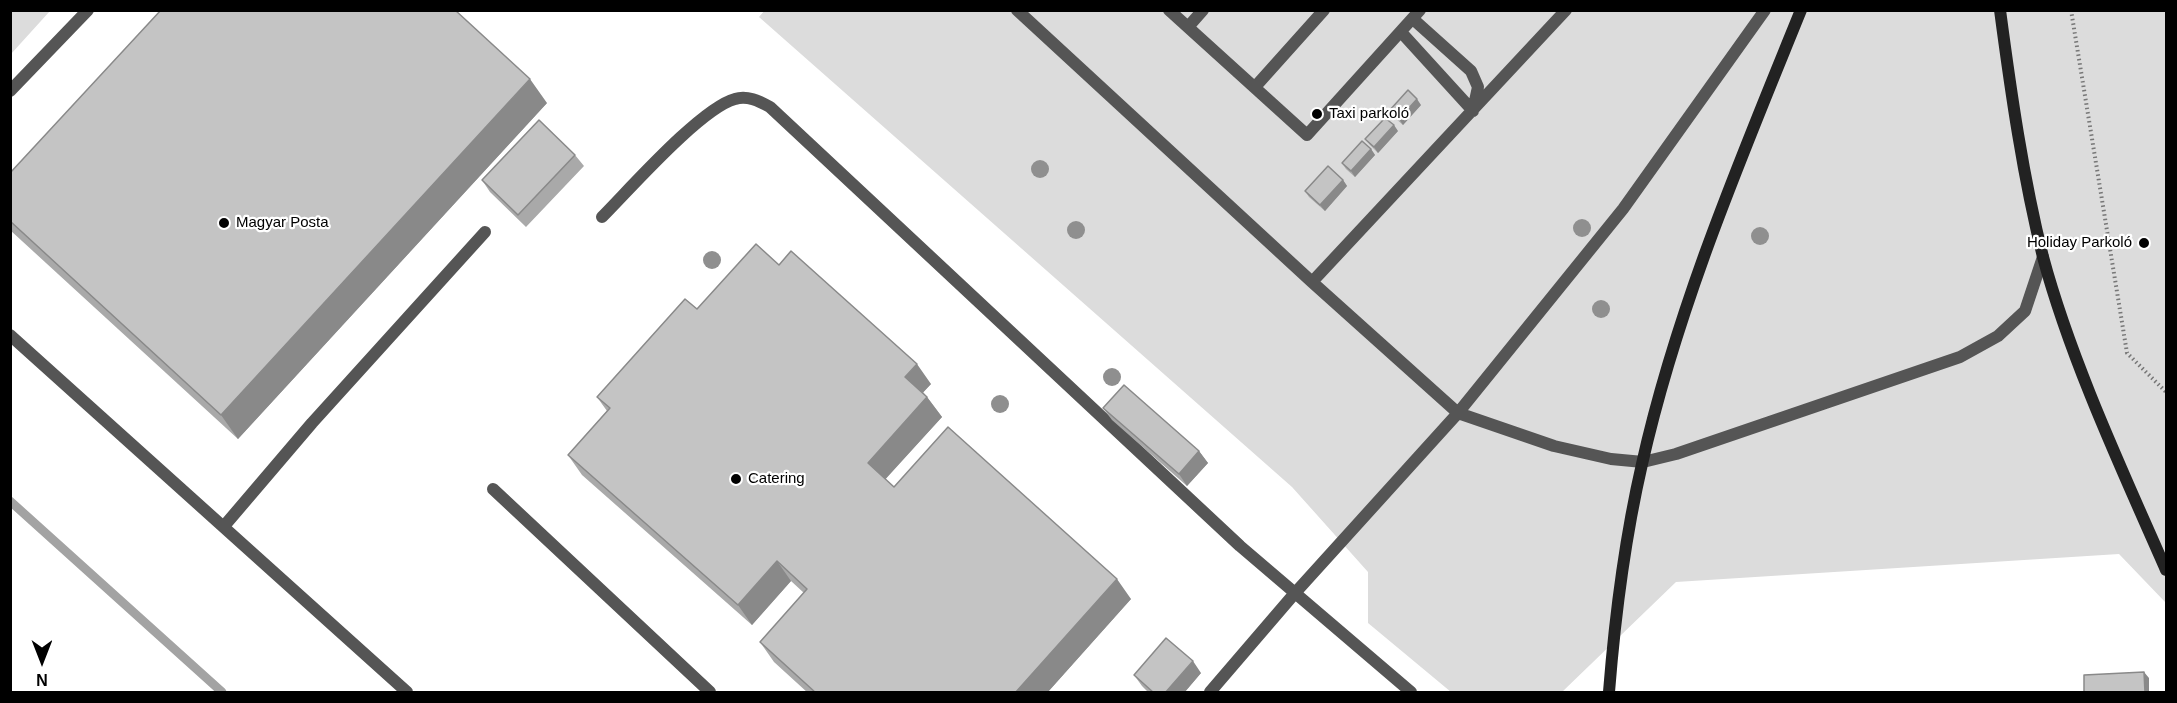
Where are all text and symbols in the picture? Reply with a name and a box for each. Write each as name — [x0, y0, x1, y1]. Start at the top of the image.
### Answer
place label: Taxi parkoló — [1329, 105, 1409, 123]
marker: Taxi parkoló — [1310, 107, 1324, 121]
place label: Magyar Posta — [236, 214, 329, 232]
marker: Magyar Posta — [217, 216, 231, 230]
place label: Holiday Parkoló — [2027, 234, 2132, 252]
marker: Holiday Parkoló — [2137, 236, 2151, 250]
place label: Catering — [748, 470, 805, 488]
marker: Catering — [729, 472, 743, 486]
north arrow — [12, 631, 72, 691]
text: N — [36, 671, 48, 688]

